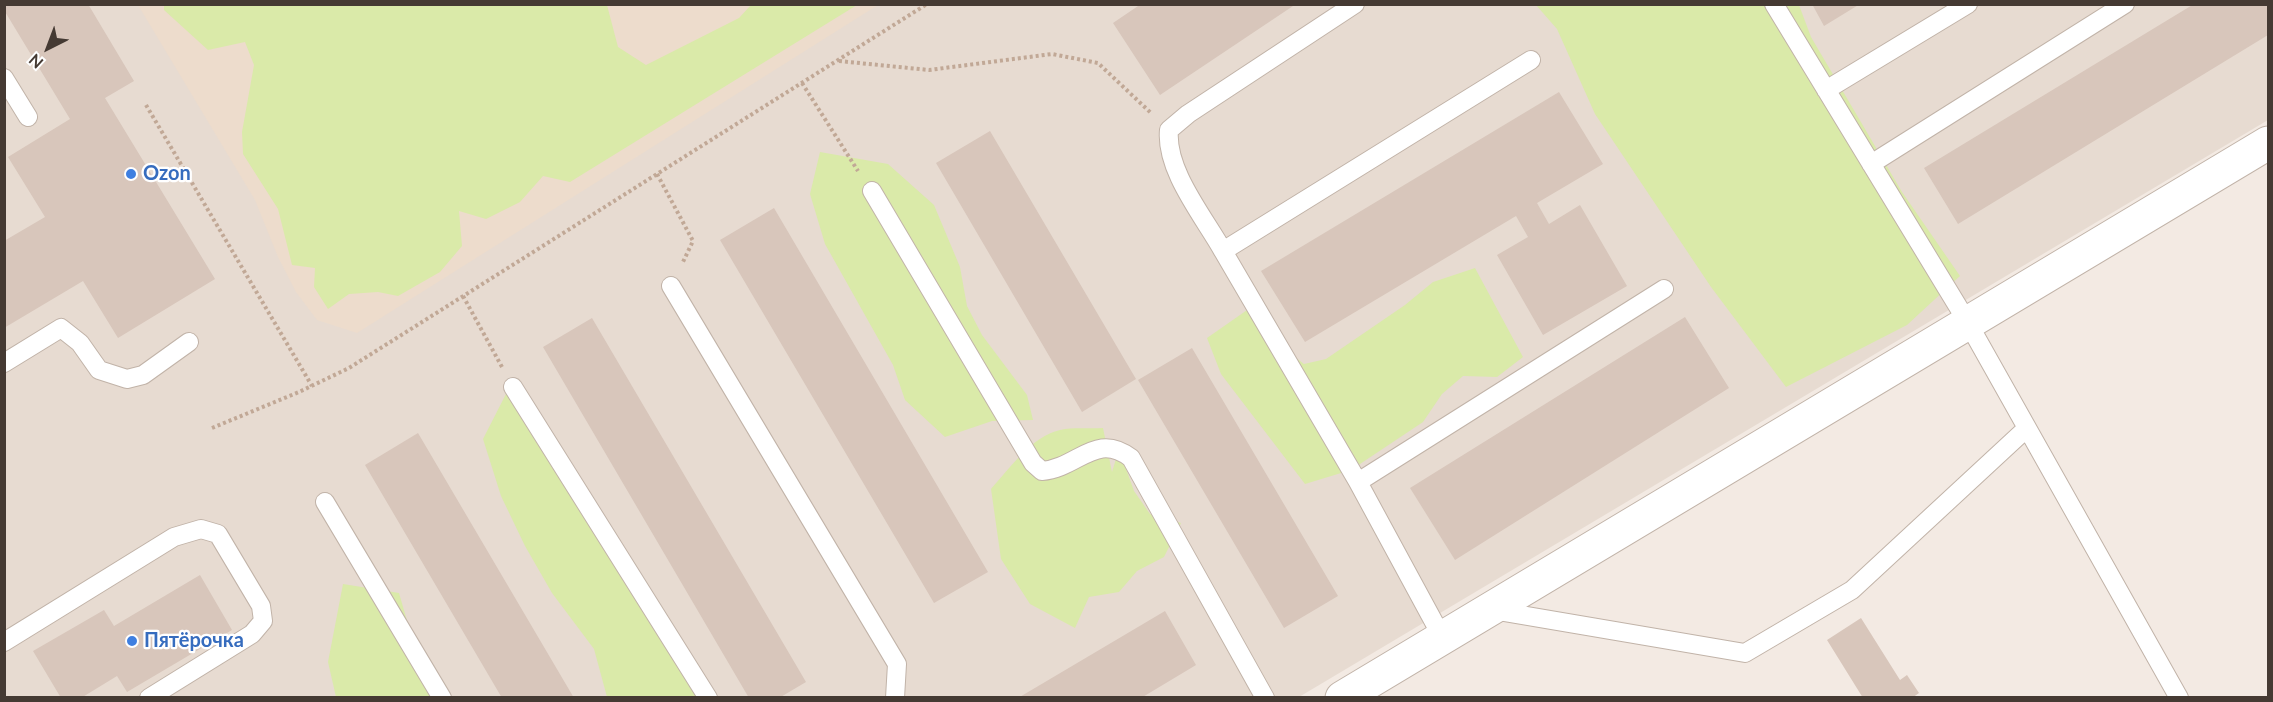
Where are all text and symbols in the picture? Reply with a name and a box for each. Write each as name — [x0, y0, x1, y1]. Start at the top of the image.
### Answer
north arrow — [18, 18, 78, 78]
text: N — [25, 51, 47, 73]
place label: Ozon — [143, 162, 191, 186]
marker: Ozon — [124, 167, 138, 181]
place label: Пятёрочка — [144, 629, 244, 653]
marker: Пятёрочка — [125, 634, 139, 648]

